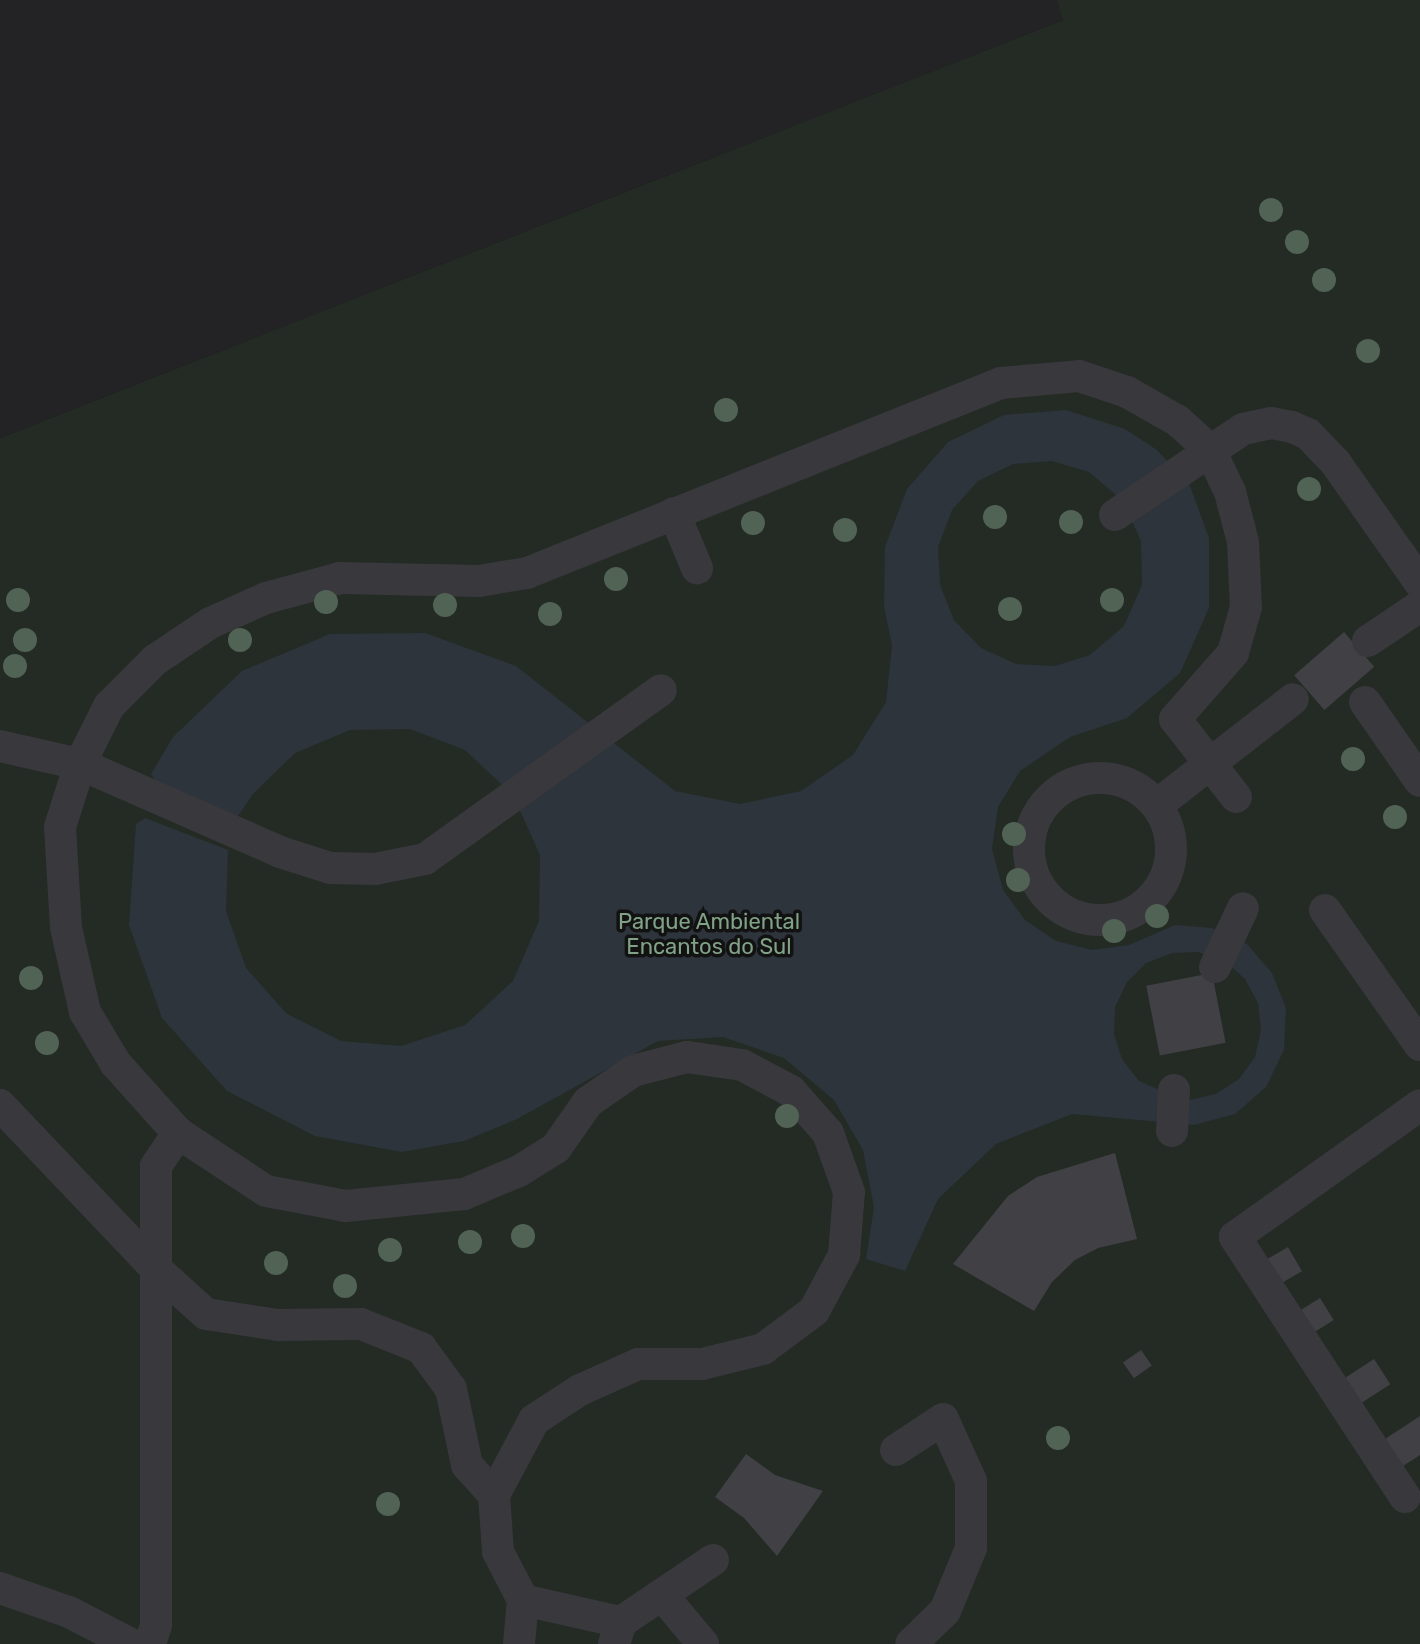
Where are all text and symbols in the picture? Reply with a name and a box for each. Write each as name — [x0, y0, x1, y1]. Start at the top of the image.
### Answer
park label: Parque Ambiental Encantos do Sul — [618, 908, 800, 960]

